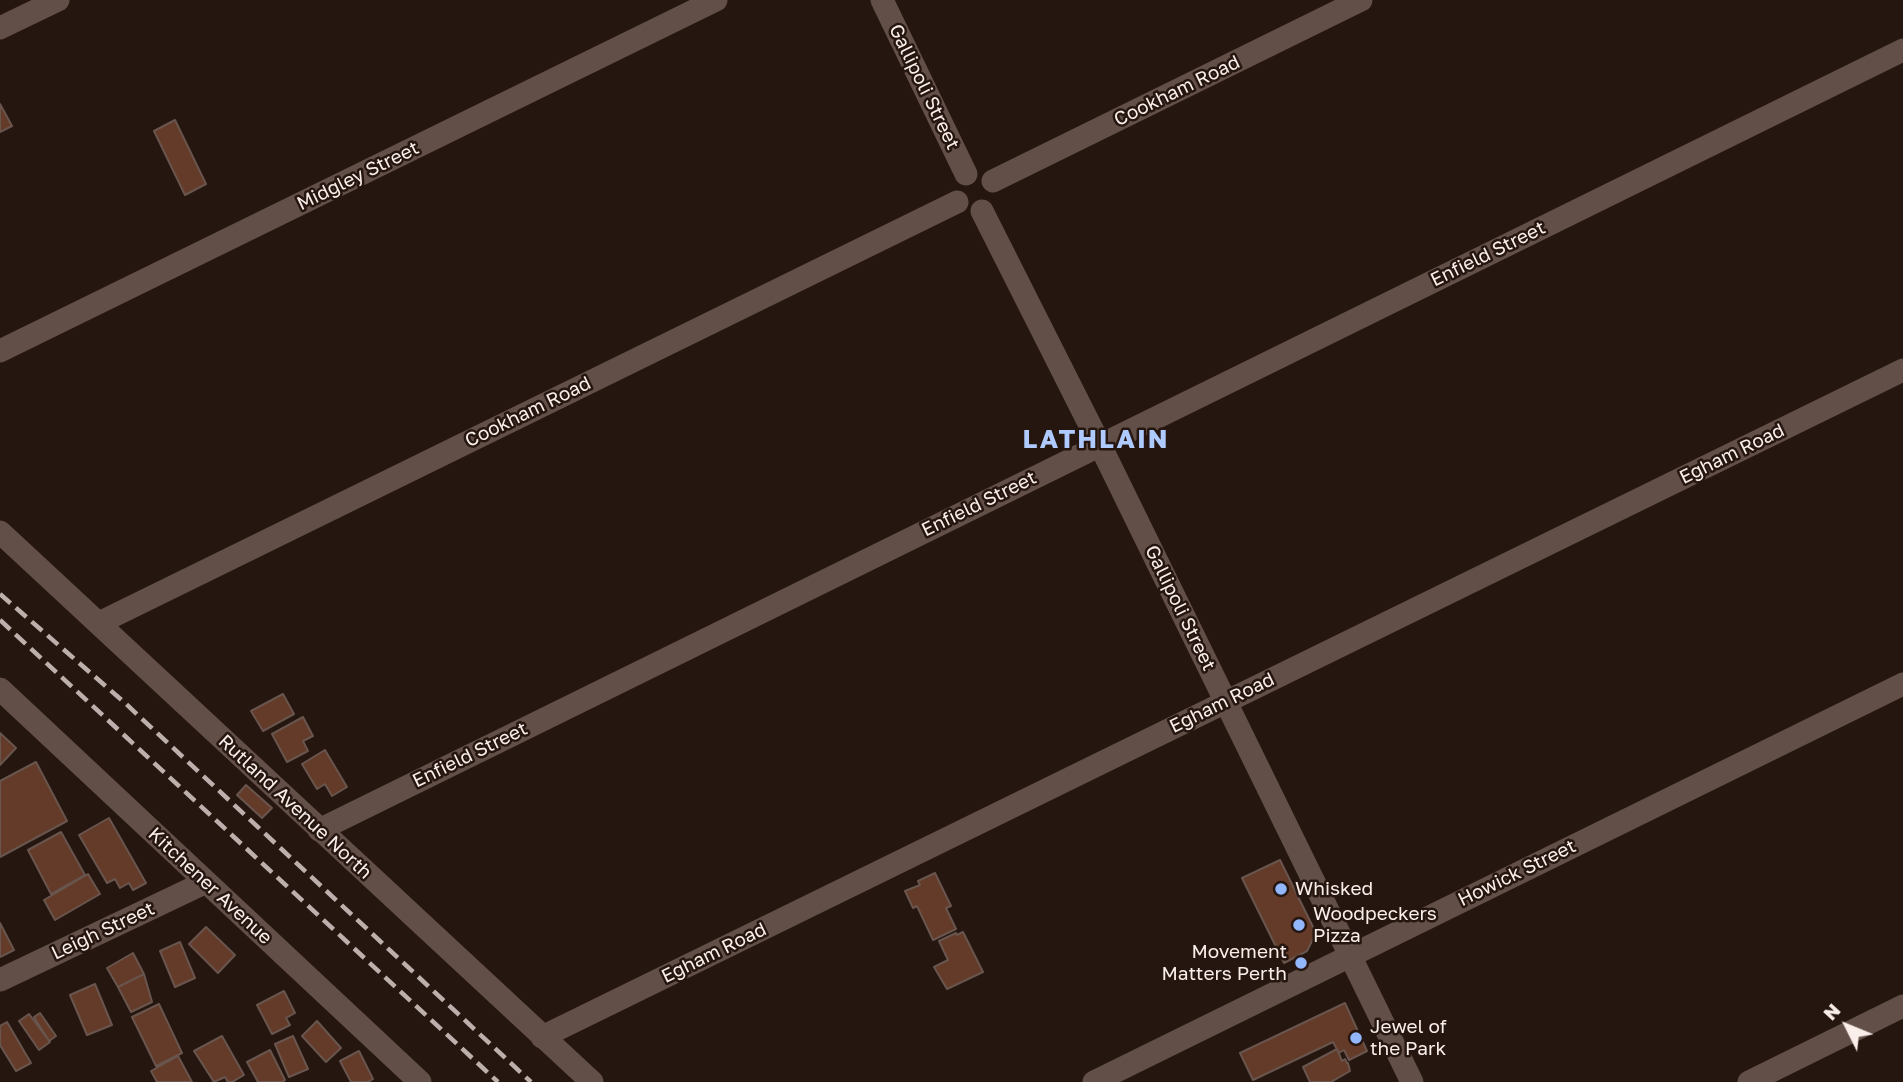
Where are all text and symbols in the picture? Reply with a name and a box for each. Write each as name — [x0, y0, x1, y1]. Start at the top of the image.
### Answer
street label: Gallipoli Street — [884, 21, 964, 153]
street label: Cookham Road — [1110, 51, 1244, 131]
street label: Midgley Street — [293, 137, 423, 215]
street label: Enfield Street — [1427, 216, 1549, 292]
street label: Cookham Road — [461, 372, 595, 452]
street label: Egham Road — [1676, 419, 1788, 489]
district label: LATHLAIN — [1023, 424, 1169, 456]
street label: Enfield Street — [918, 466, 1040, 542]
street label: Gallipoli Street — [1140, 542, 1220, 674]
street label: Egham Road — [1166, 668, 1278, 738]
street label: Enfield Street — [409, 717, 531, 793]
street label: Rutland Avenue North — [214, 730, 376, 884]
street label: Kitchener Avenue — [143, 823, 277, 949]
street label: Howick Street — [1454, 835, 1580, 911]
place label: Whisked — [1295, 878, 1373, 900]
marker: Whisked — [1273, 881, 1289, 897]
street label: Leigh Street — [48, 897, 158, 965]
place label: Woodpeckers Pizza — [1313, 903, 1437, 947]
marker: Woodpeckers Pizza — [1291, 917, 1307, 933]
street label: Egham Road — [658, 918, 770, 988]
place label: Movement Matters Perth — [1162, 941, 1287, 985]
marker: Movement Matters Perth — [1293, 955, 1309, 971]
north arrow — [1812, 991, 1882, 1061]
text: N — [1818, 998, 1845, 1024]
place label: Jewel of the Park — [1370, 1016, 1447, 1060]
marker: Jewel of the Park — [1348, 1030, 1364, 1046]

